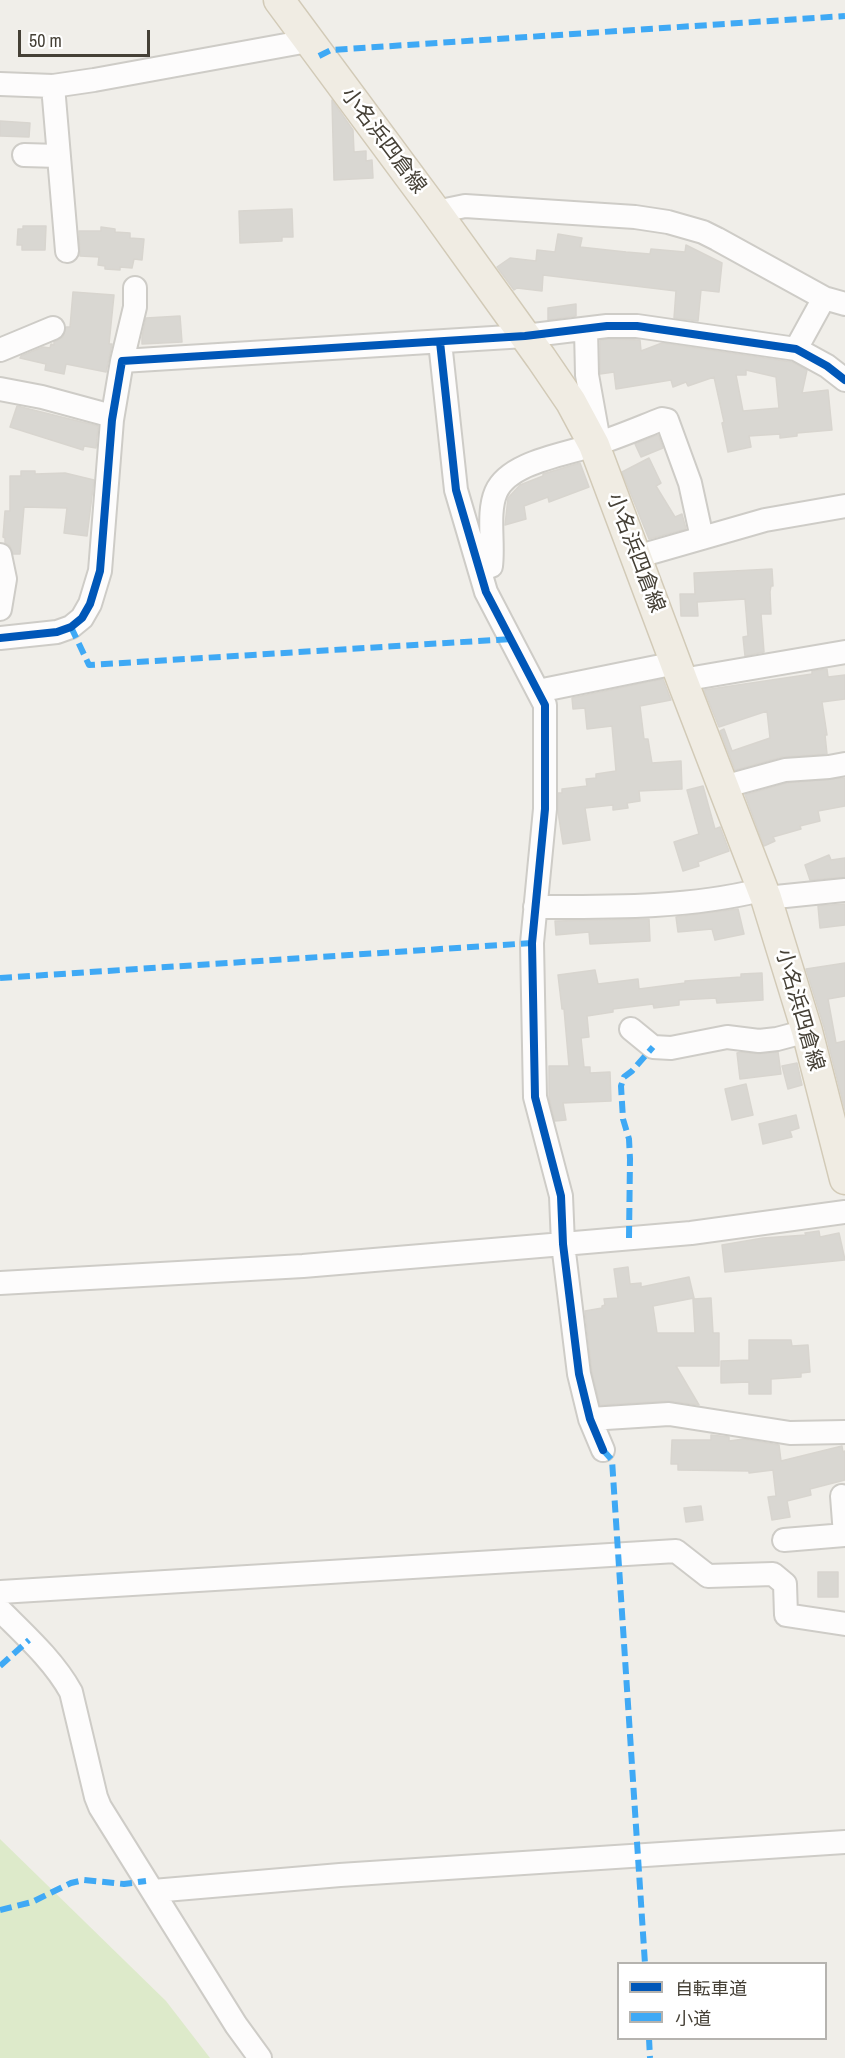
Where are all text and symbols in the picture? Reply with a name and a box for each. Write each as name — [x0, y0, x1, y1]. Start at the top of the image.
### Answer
scale bar — [21, 18, 153, 56]
text: 50 m — [29, 28, 62, 53]
street label: 小名浜四倉線 — [335, 83, 431, 199]
street label: 小名浜四倉線 — [601, 490, 669, 616]
street label: 小名浜四倉線 — [770, 946, 828, 1074]
legend — [617, 1962, 827, 2040]
text: 自転車道 — [675, 1976, 747, 2001]
text: 小道 — [675, 2006, 711, 2031]

